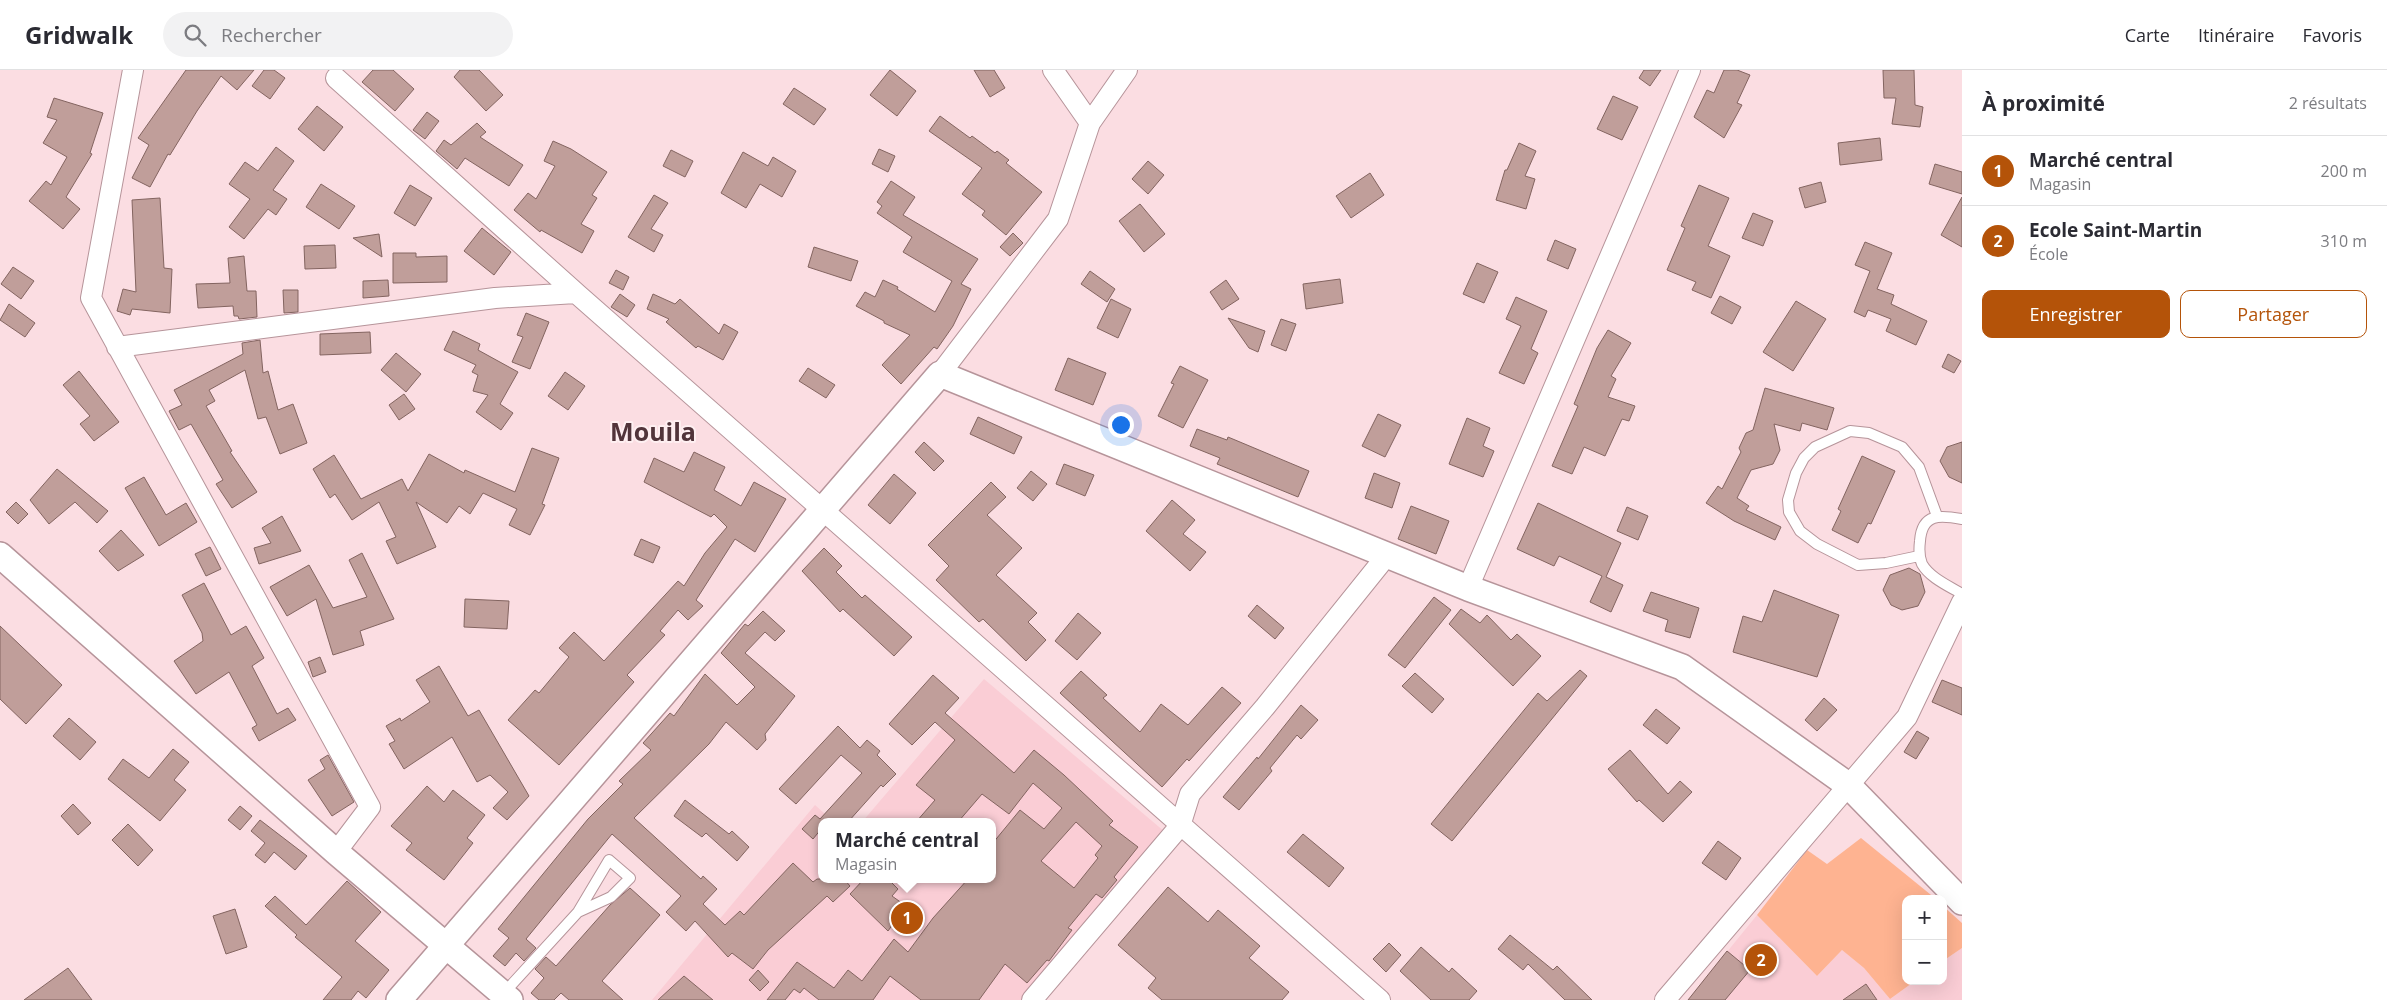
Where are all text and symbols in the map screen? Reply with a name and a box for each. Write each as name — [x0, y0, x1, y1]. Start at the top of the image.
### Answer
search box — [163, 12, 513, 57]
text: Gridwalk — [25, 18, 133, 51]
icon: search — [181, 21, 209, 49]
text: Rechercher — [221, 22, 322, 48]
text: Carte — [2125, 23, 2170, 47]
text: Itinéraire — [2198, 23, 2274, 47]
text: Favoris — [2302, 23, 2362, 47]
text: À proximité — [1982, 89, 2105, 117]
text: 2 résultats — [2289, 92, 2367, 114]
text: Marché central — [2029, 147, 2173, 173]
text: 1 — [1993, 160, 2003, 182]
text: 200 m — [2321, 160, 2367, 182]
text: Magasin — [2029, 173, 2091, 195]
text: Ecole Saint-Martin — [2029, 217, 2202, 243]
text: 2 — [1993, 230, 2003, 252]
text: 310 m — [2321, 230, 2367, 252]
text: École — [2029, 243, 2068, 265]
button: Enregistrer — [1982, 290, 2170, 338]
button: Partager — [2180, 290, 2367, 338]
your location — [1108, 412, 1134, 438]
district label: Mouila — [610, 414, 696, 448]
popup — [818, 818, 996, 883]
text: Marché central — [835, 827, 979, 853]
text: Magasin — [835, 853, 897, 875]
map controls — [1902, 895, 1947, 985]
button: + — [1902, 895, 1947, 940]
pin: 1 — [891, 899, 923, 937]
button: − — [1902, 940, 1947, 985]
pin: 2 — [1745, 941, 1777, 979]

